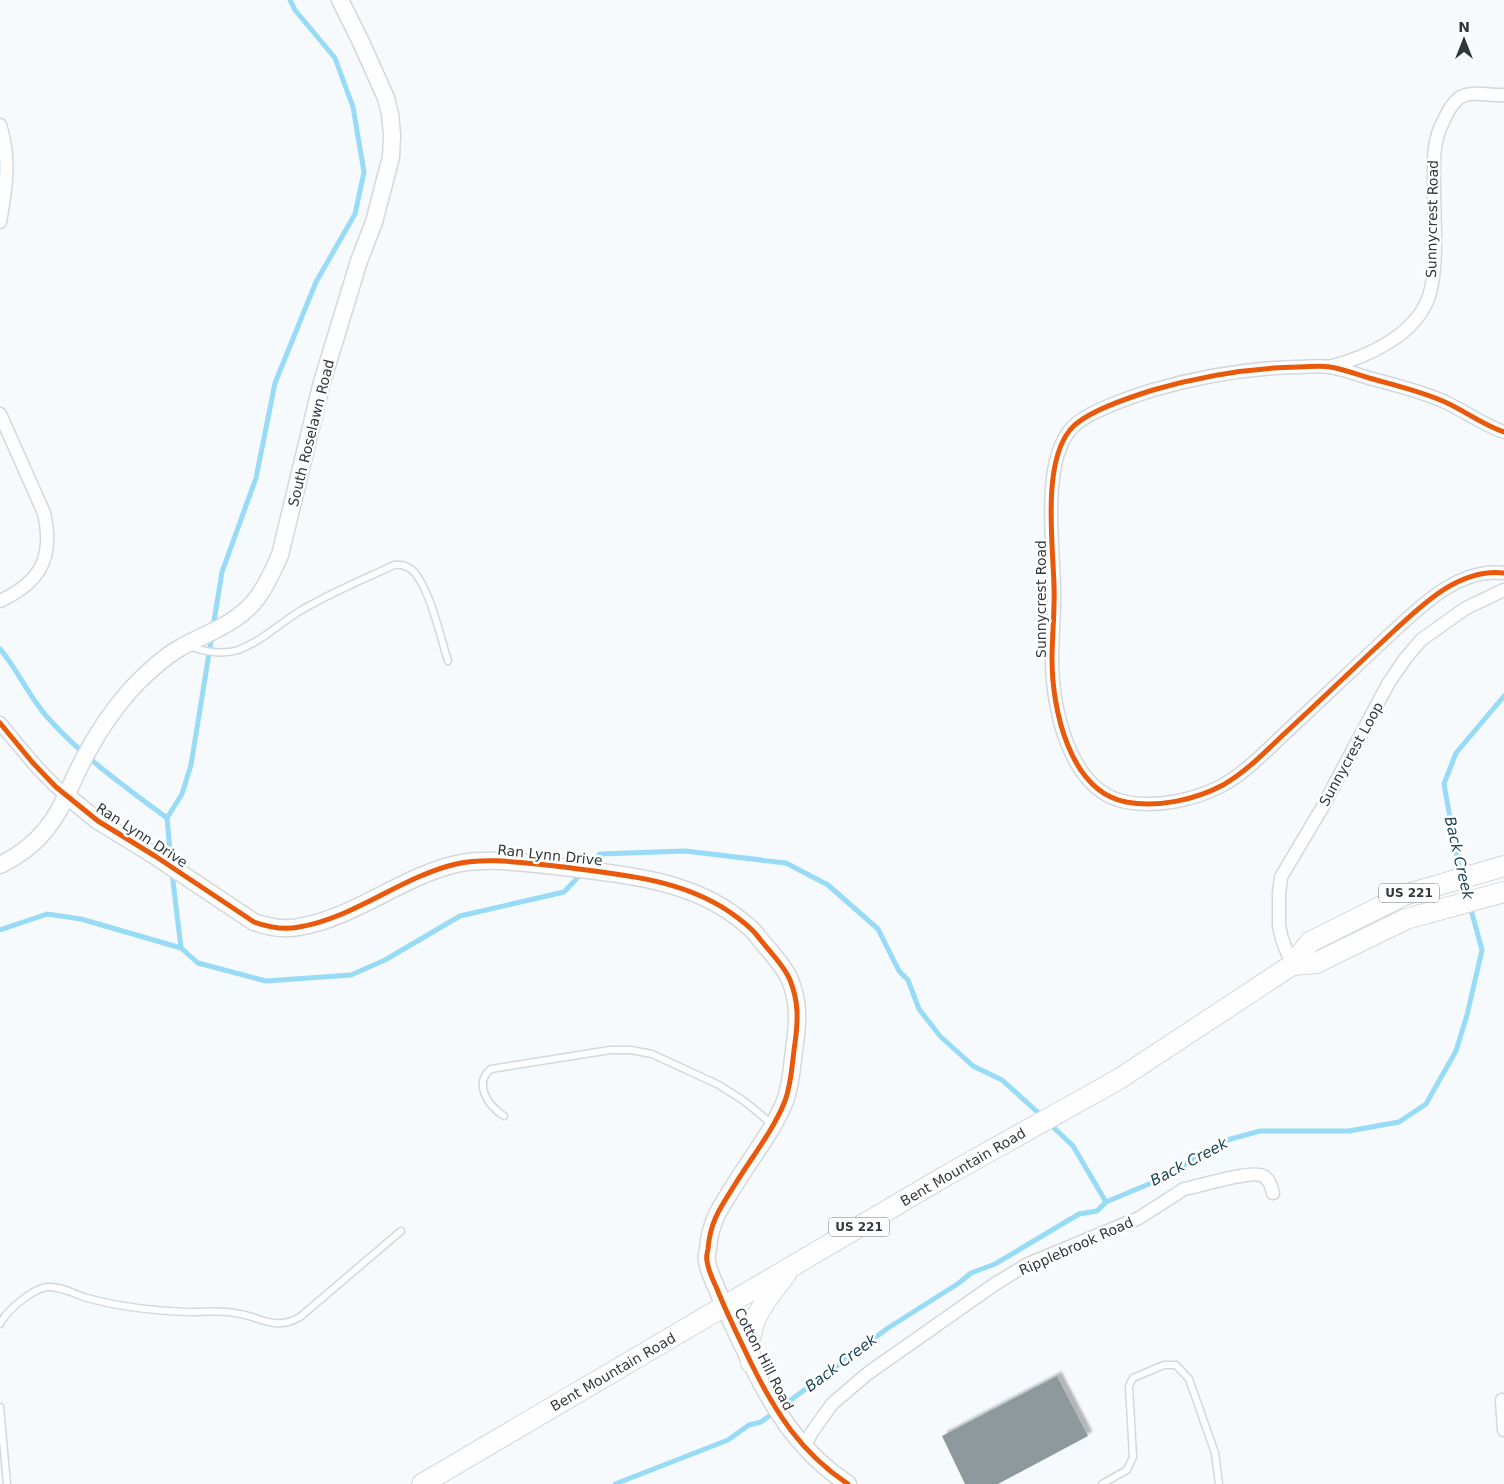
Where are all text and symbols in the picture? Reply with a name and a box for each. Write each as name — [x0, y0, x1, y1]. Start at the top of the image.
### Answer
north arrow — [1439, 15, 1489, 65]
text: N — [1458, 19, 1470, 35]
street label: Sunnycrest Road — [1423, 160, 1441, 278]
street label: South Roselawn Road — [285, 358, 337, 508]
street label: Sunnycrest Road — [1033, 540, 1049, 658]
street label: Sunnycrest Loop — [1316, 699, 1386, 809]
street label: Ran Lynn Drive — [93, 800, 191, 870]
water label: Back Creek — [1441, 815, 1478, 903]
street label: Ran Lynn Drive — [497, 842, 603, 868]
road number: US 221 — [1379, 884, 1439, 902]
street label: Bent Mountain Road — [898, 1125, 1028, 1209]
water label: Back Creek — [1147, 1133, 1232, 1190]
street label: Ripplebrook Road — [1017, 1214, 1135, 1278]
road number: US 221 — [829, 1218, 889, 1236]
street label: Cotton Hill Road — [731, 1305, 797, 1413]
water label: Back Creek — [802, 1329, 881, 1396]
street label: Bent Mountain Road — [548, 1330, 678, 1414]

